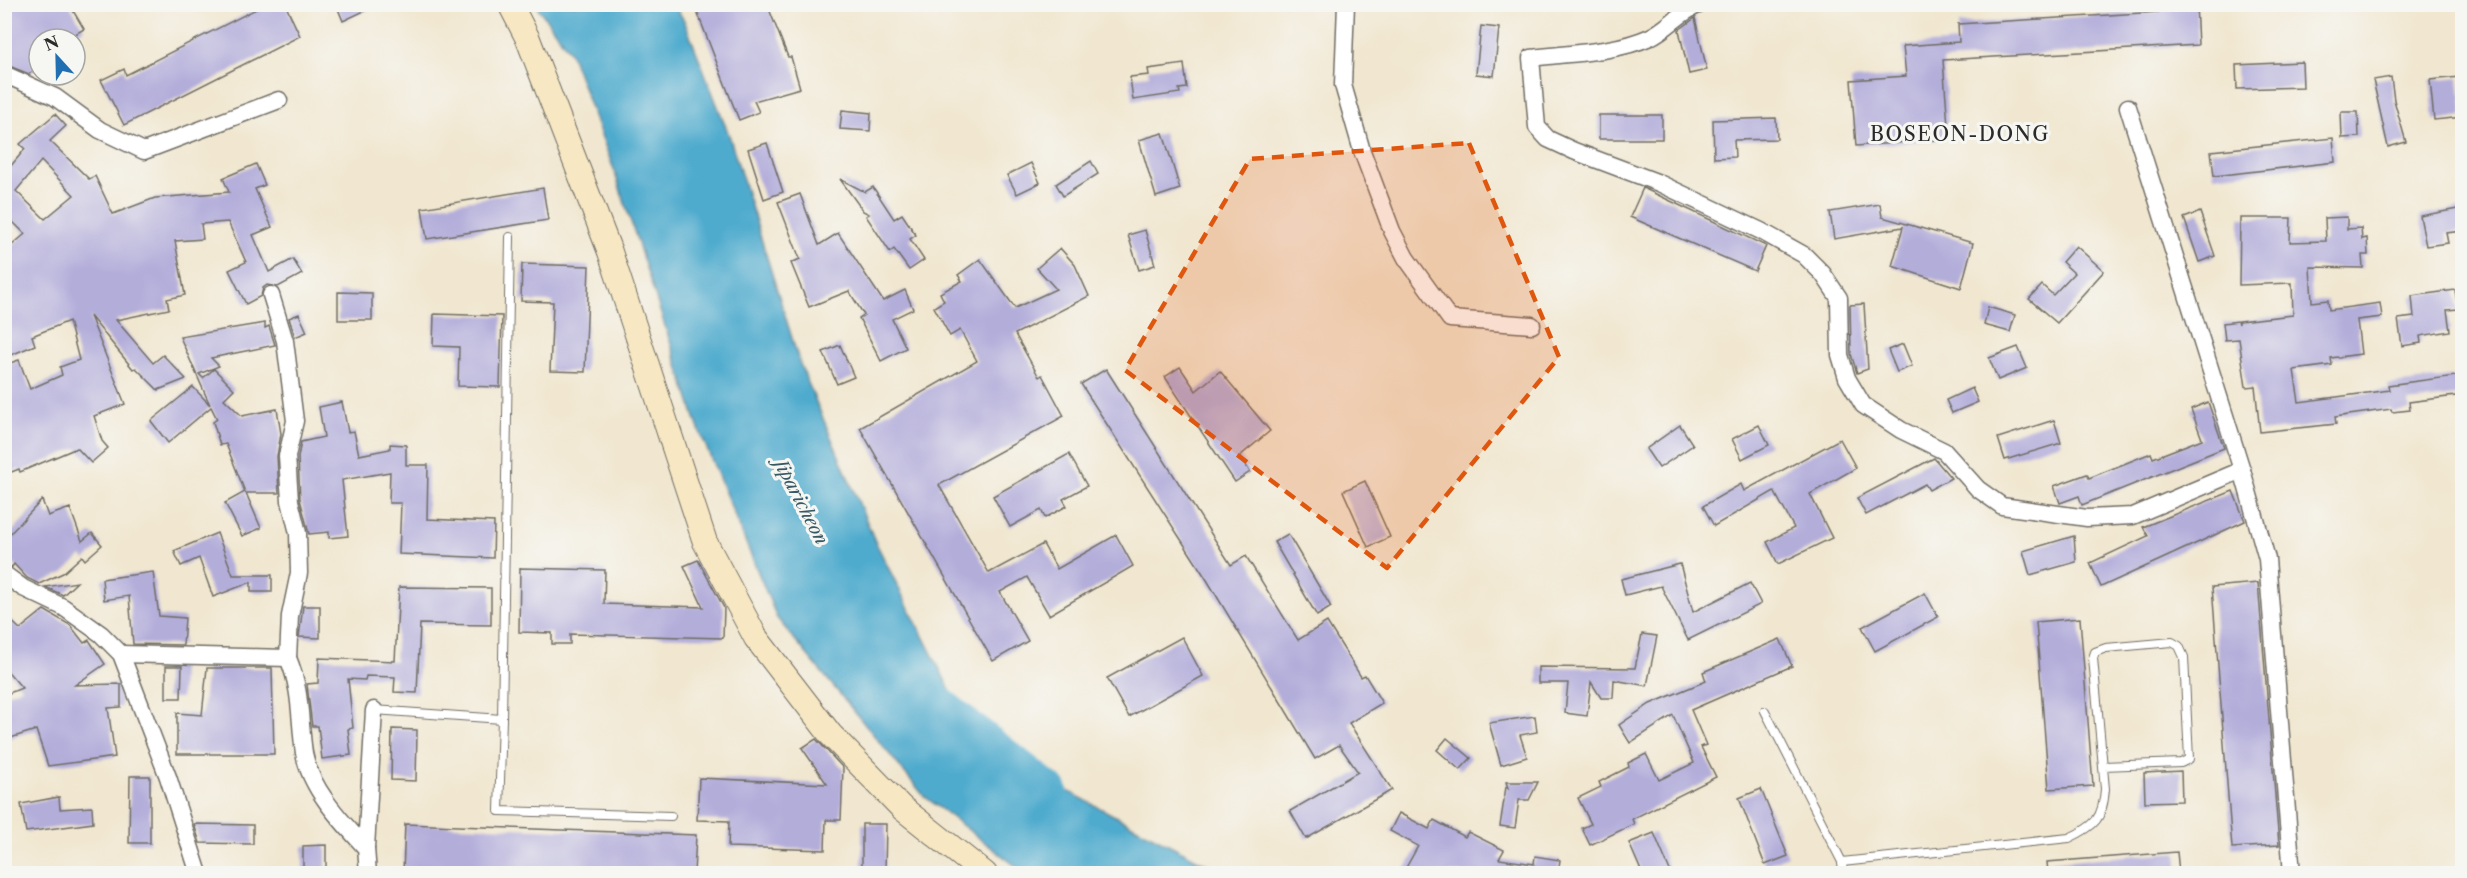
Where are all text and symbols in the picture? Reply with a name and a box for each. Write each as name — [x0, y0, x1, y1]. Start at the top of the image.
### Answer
north arrow — [27, 27, 87, 87]
text: N — [41, 31, 62, 55]
district label: BOSEON-DONG — [1870, 122, 2050, 146]
water label: Jiparicheon — [767, 451, 833, 548]

